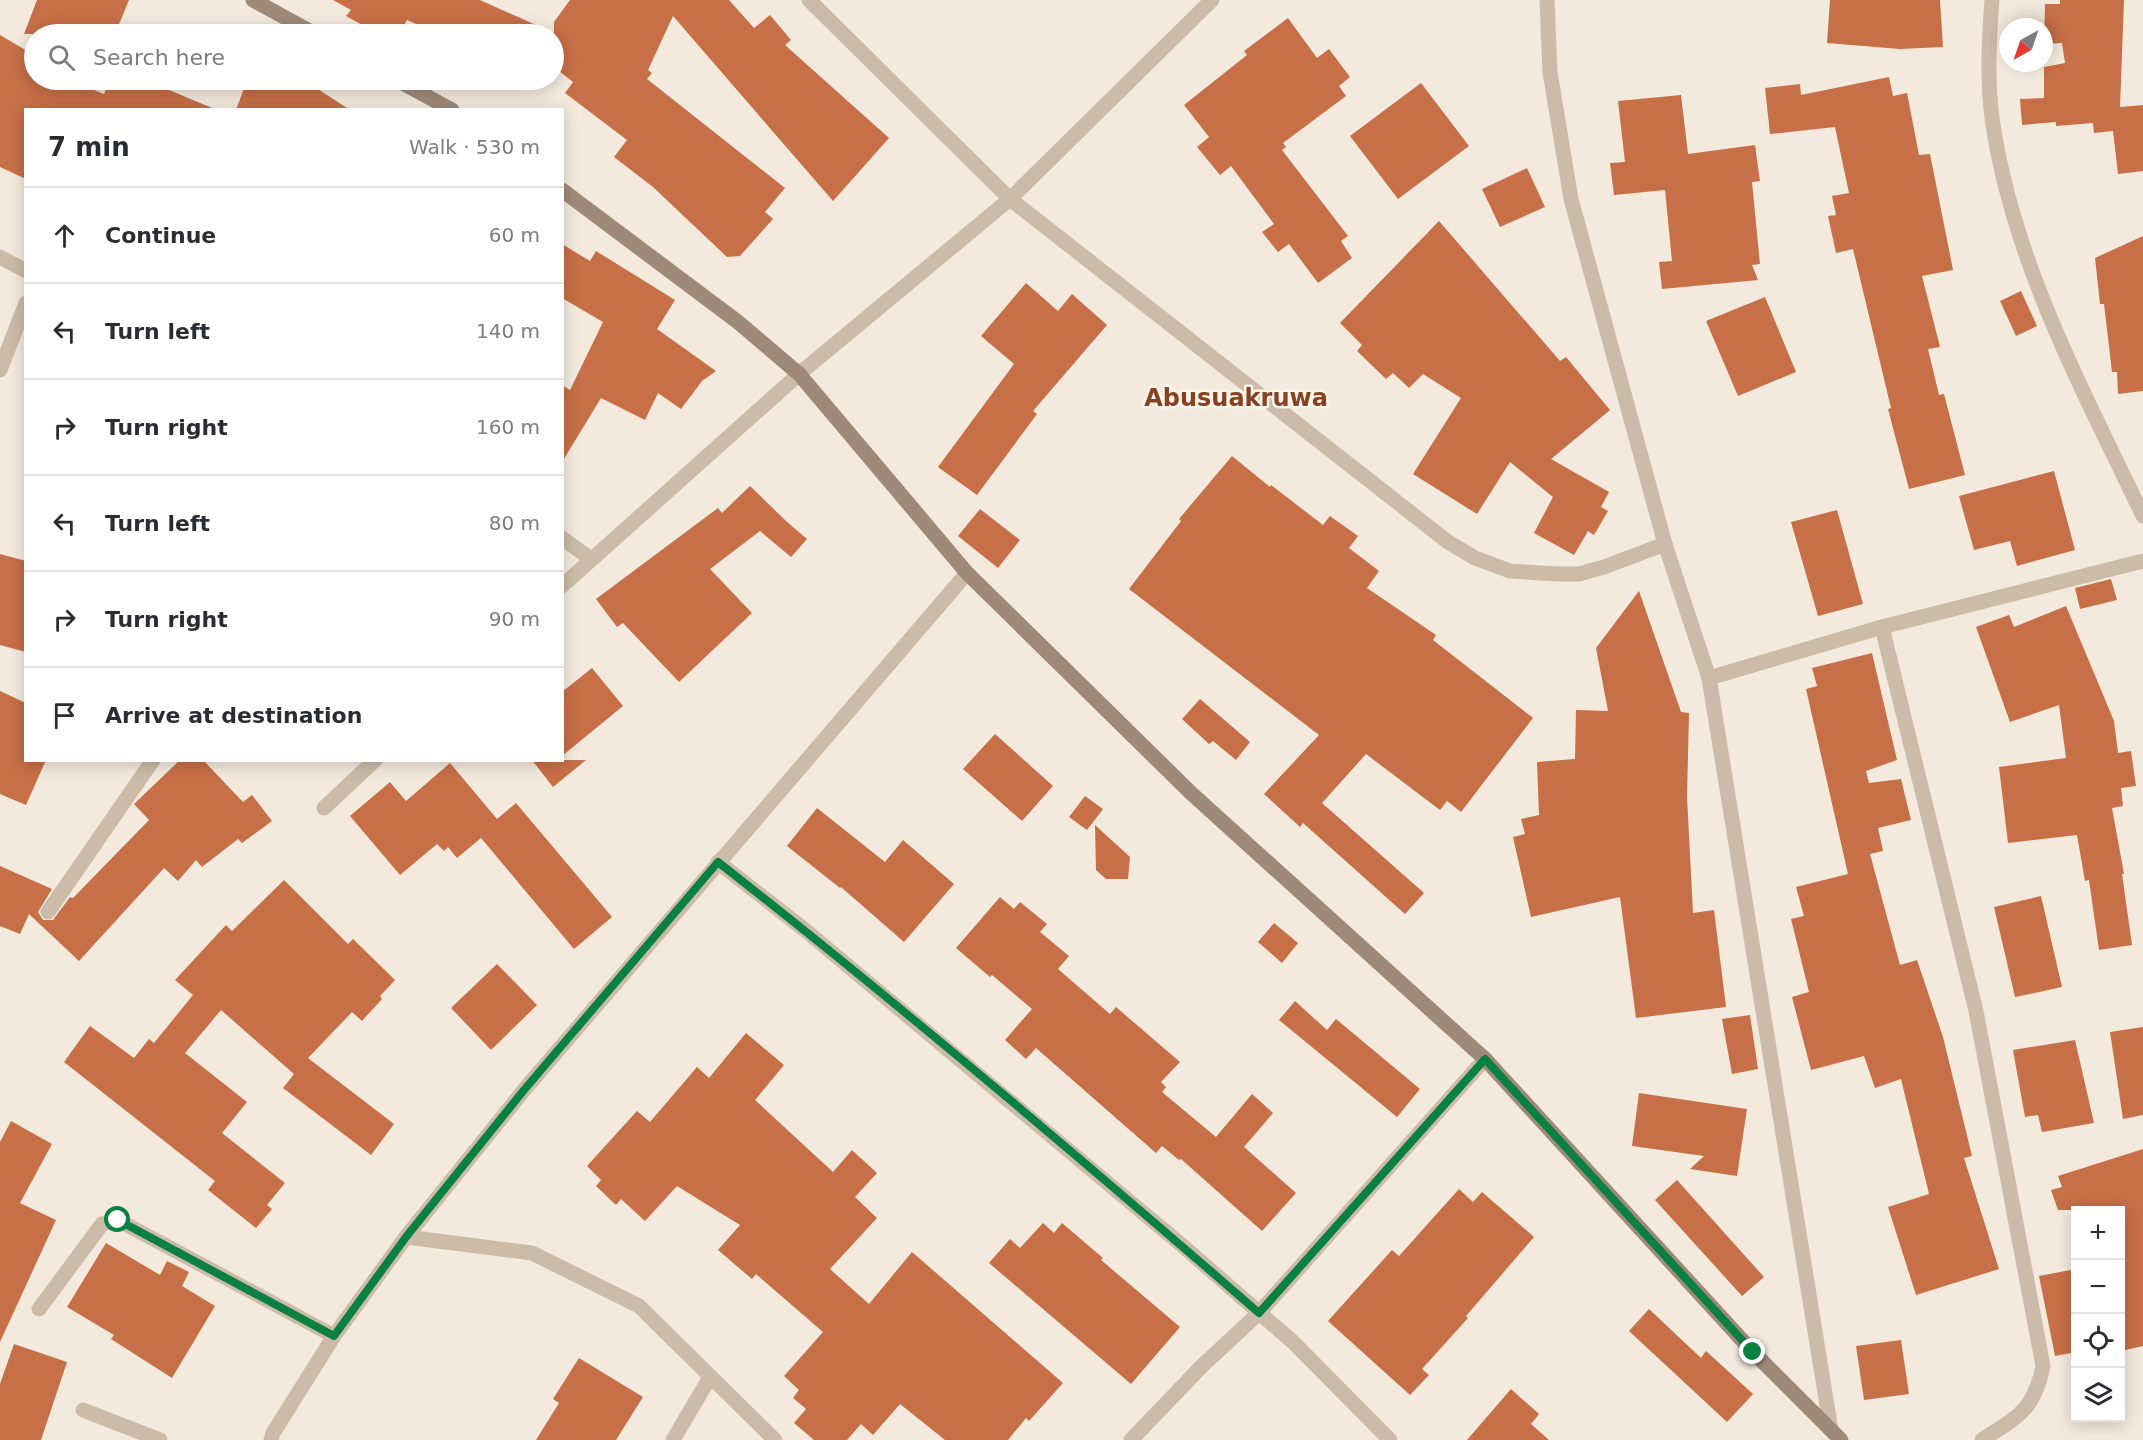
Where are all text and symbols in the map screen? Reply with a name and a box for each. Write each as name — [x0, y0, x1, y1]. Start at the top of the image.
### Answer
north arrow — [1999, 18, 2053, 72]
search box — [24, 24, 564, 90]
icon: search — [45, 41, 78, 74]
text: Search here — [93, 45, 225, 70]
text: 7 min — [48, 132, 130, 162]
text: Walk · 530 m — [409, 135, 540, 159]
icon: ahead — [48, 219, 81, 252]
text: Continue — [105, 223, 216, 248]
text: 60 m — [489, 223, 540, 247]
icon: left — [48, 315, 81, 348]
text: Turn left — [105, 319, 210, 344]
text: 140 m — [476, 319, 540, 343]
district label: Abusuakruwa — [1144, 384, 1328, 412]
icon: right — [48, 411, 81, 444]
text: Turn right — [105, 415, 228, 440]
text: 160 m — [476, 415, 540, 439]
icon: left — [48, 507, 81, 540]
text: Turn left — [105, 511, 210, 536]
text: 80 m — [489, 511, 540, 535]
icon: right — [48, 603, 81, 636]
text: Turn right — [105, 607, 228, 632]
text: 90 m — [489, 607, 540, 631]
icon: arrive — [48, 699, 81, 732]
text: Arrive at destination — [105, 703, 362, 728]
route start — [104, 1206, 130, 1232]
map controls — [2071, 1206, 2125, 1422]
button: + — [2071, 1206, 2125, 1260]
button: − — [2071, 1260, 2125, 1314]
button: locate — [2071, 1314, 2125, 1368]
route end — [1739, 1338, 1765, 1364]
button: layers — [2071, 1368, 2125, 1422]

